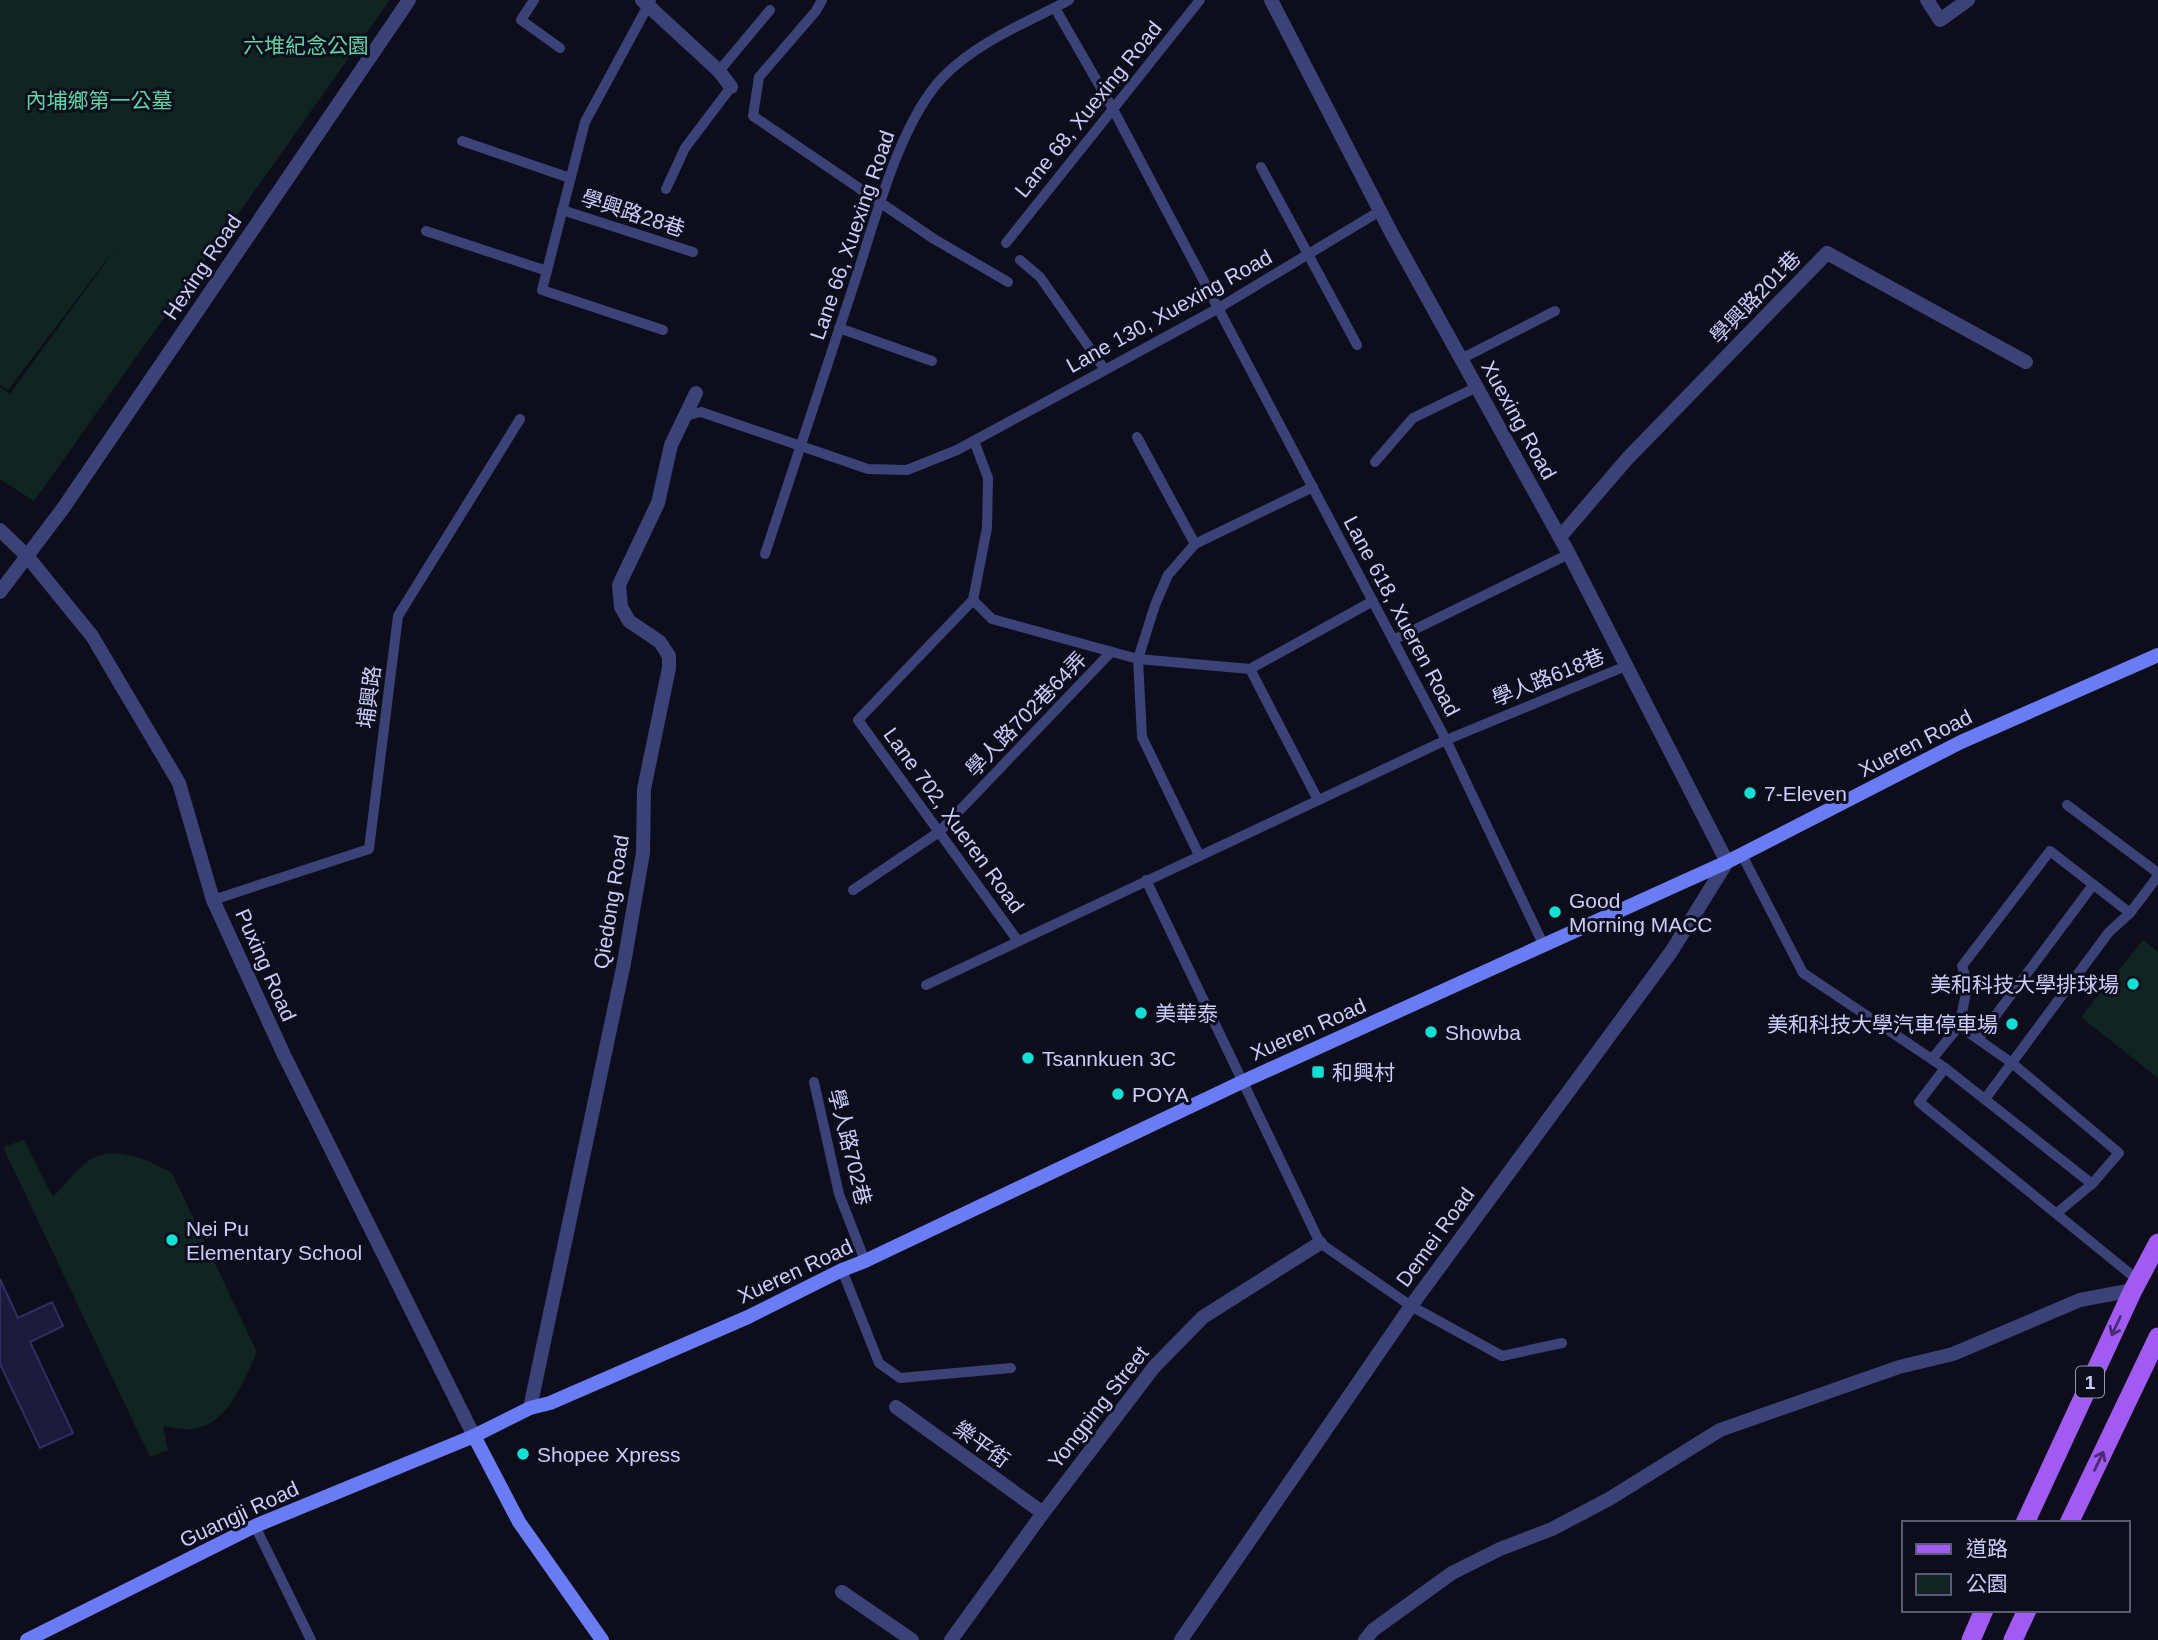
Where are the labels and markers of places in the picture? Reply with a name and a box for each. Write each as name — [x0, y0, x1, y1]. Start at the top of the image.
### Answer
place label: 7-Eleven — [1764, 782, 1847, 805]
marker: 7-Eleven — [1742, 785, 1758, 801]
place label: Good Morning MACC — [1569, 889, 1713, 936]
marker: Good Morning MACC — [1547, 904, 1563, 920]
place label: 美和科技大學排球場 — [1930, 973, 2119, 996]
marker: 美和科技大學排球場 — [2125, 976, 2141, 992]
place label: 美華泰 — [1155, 1002, 1218, 1025]
marker: 美華泰 — [1133, 1005, 1149, 1021]
place label: 美和科技大學汽車停車場 — [1767, 1013, 1998, 1036]
marker: 美和科技大學汽車停車場 — [2004, 1016, 2020, 1032]
place label: Showba — [1445, 1021, 1521, 1044]
marker: Showba — [1423, 1024, 1439, 1040]
place label: Tsannkuen 3C — [1042, 1047, 1176, 1070]
marker: Tsannkuen 3C — [1020, 1050, 1036, 1066]
place label: 和興村 — [1332, 1061, 1395, 1084]
marker: 和興村 — [1310, 1064, 1326, 1080]
place label: POYA — [1132, 1083, 1189, 1106]
marker: POYA — [1110, 1086, 1126, 1102]
place label: Nei Pu Elementary School — [186, 1217, 362, 1264]
marker: Nei Pu Elementary School — [164, 1232, 180, 1248]
place label: Shopee Xpress — [537, 1443, 681, 1466]
marker: Shopee Xpress — [515, 1446, 531, 1462]

